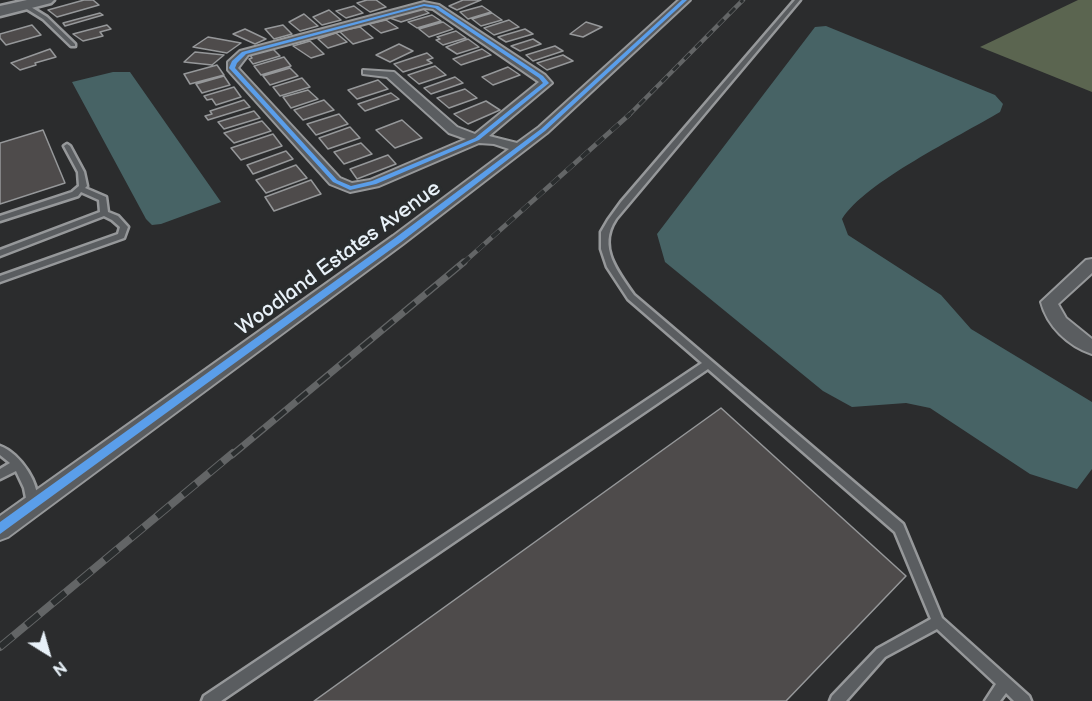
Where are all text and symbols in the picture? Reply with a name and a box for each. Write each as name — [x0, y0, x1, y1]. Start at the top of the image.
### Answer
street label: Woodland Estates Avenue — [232, 176, 446, 342]
north arrow — [18, 623, 78, 683]
text: N — [49, 657, 70, 679]

